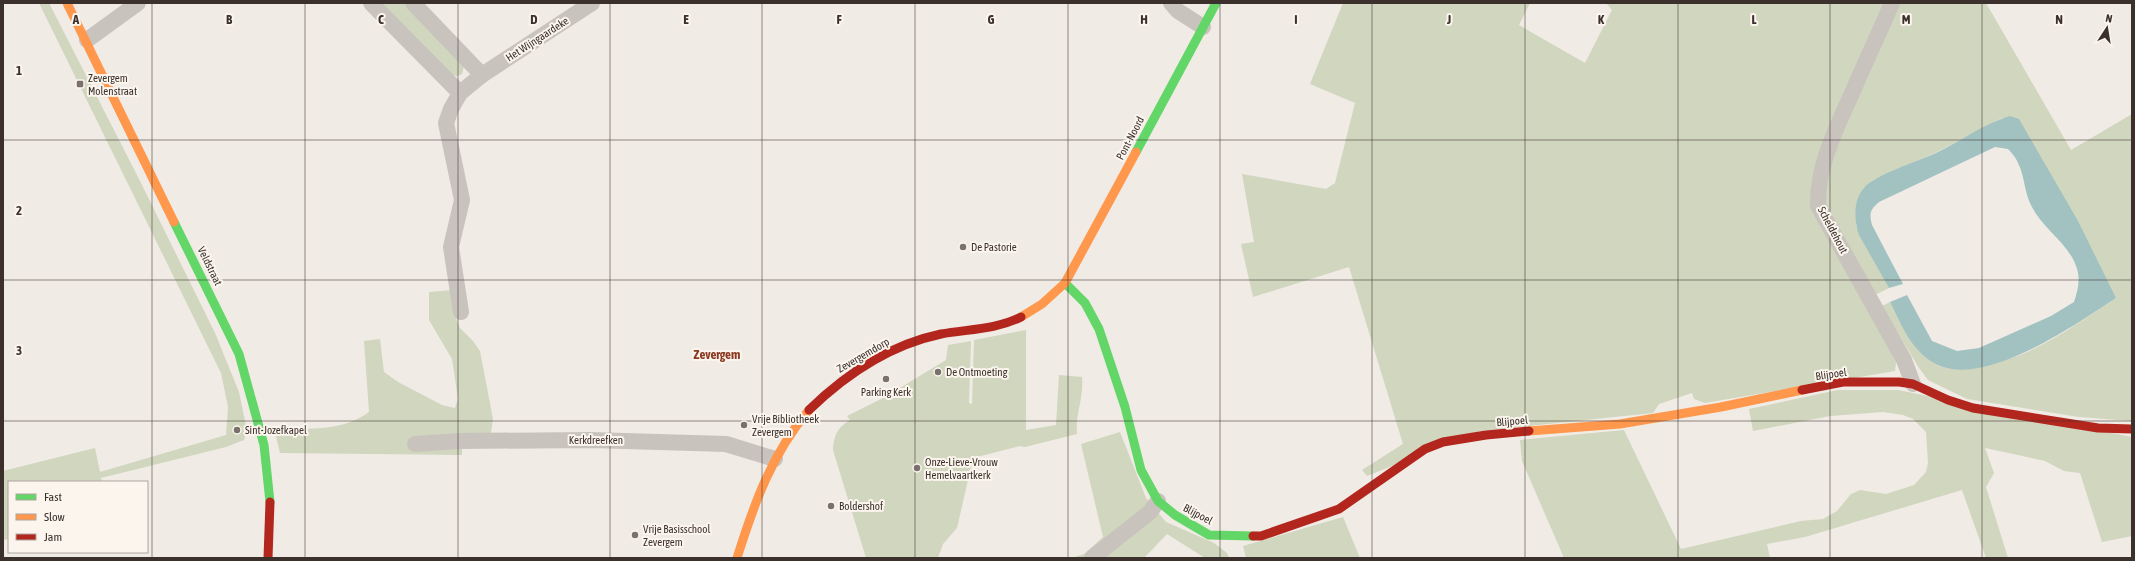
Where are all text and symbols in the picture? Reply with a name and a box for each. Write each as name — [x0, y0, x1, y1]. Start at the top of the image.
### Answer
north arrow — [2087, 8, 2127, 48]
text: A — [72, 12, 80, 27]
text: B — [226, 12, 233, 27]
text: C — [378, 12, 384, 27]
text: D — [530, 12, 538, 27]
text: E — [683, 12, 689, 27]
text: F — [836, 12, 842, 27]
text: G — [988, 12, 995, 27]
text: H — [1140, 12, 1148, 27]
text: I — [1294, 12, 1298, 27]
text: J — [1446, 12, 1451, 27]
text: K — [1598, 12, 1605, 27]
text: L — [1751, 12, 1757, 27]
text: M — [1902, 12, 1911, 27]
text: N — [2055, 12, 2063, 27]
text: N — [2105, 12, 2114, 25]
street label: Het Wijngaardeke — [503, 14, 571, 64]
text: 1 — [16, 63, 22, 78]
place label: Zevergem Molenstraat — [88, 72, 137, 97]
marker: Zevergem Molenstraat — [75, 79, 85, 89]
street label: Pont-Noord — [1114, 114, 1146, 162]
text: 2 — [16, 203, 22, 218]
street label: Scheldehout — [1816, 205, 1850, 255]
place label: De Pastorie — [971, 241, 1017, 253]
marker: De Pastorie — [958, 242, 968, 252]
street label: Veldstraat — [196, 245, 224, 287]
street label: Zevergemdorp — [835, 335, 891, 375]
text: 3 — [16, 343, 22, 358]
district label: Zevergem — [694, 347, 740, 362]
place label: De Ontmoeting — [946, 366, 1008, 378]
street label: Blijpoel — [1815, 366, 1848, 382]
marker: De Ontmoeting — [933, 367, 943, 377]
marker: Parking Kerk — [881, 374, 891, 384]
place label: Parking Kerk — [861, 386, 911, 398]
place label: Vrije Bibliotheek Zevergem — [752, 413, 819, 438]
street label: Blijpoel — [1496, 414, 1528, 428]
marker: Vrije Bibliotheek Zevergem — [739, 420, 749, 430]
place label: Sint-Jozefkapel — [245, 424, 307, 436]
marker: Sint-Jozefkapel — [232, 425, 242, 435]
street label: Kerkdreefken — [569, 434, 623, 446]
place label: Onze-Lieve-Vrouw Hemelvaartkerk — [925, 456, 998, 481]
marker: Onze-Lieve-Vrouw Hemelvaartkerk — [912, 463, 922, 473]
legend — [8, 481, 148, 553]
text: Fast — [44, 490, 62, 504]
place label: Boldershof — [839, 500, 883, 512]
marker: Boldershof — [826, 501, 836, 511]
street label: Blijpoel — [1181, 501, 1215, 527]
text: Slow — [44, 510, 65, 524]
place label: Vrije Basisschool Zevergem — [643, 523, 710, 548]
text: Jam — [44, 530, 62, 544]
marker: Vrije Basisschool Zevergem — [630, 530, 640, 540]

